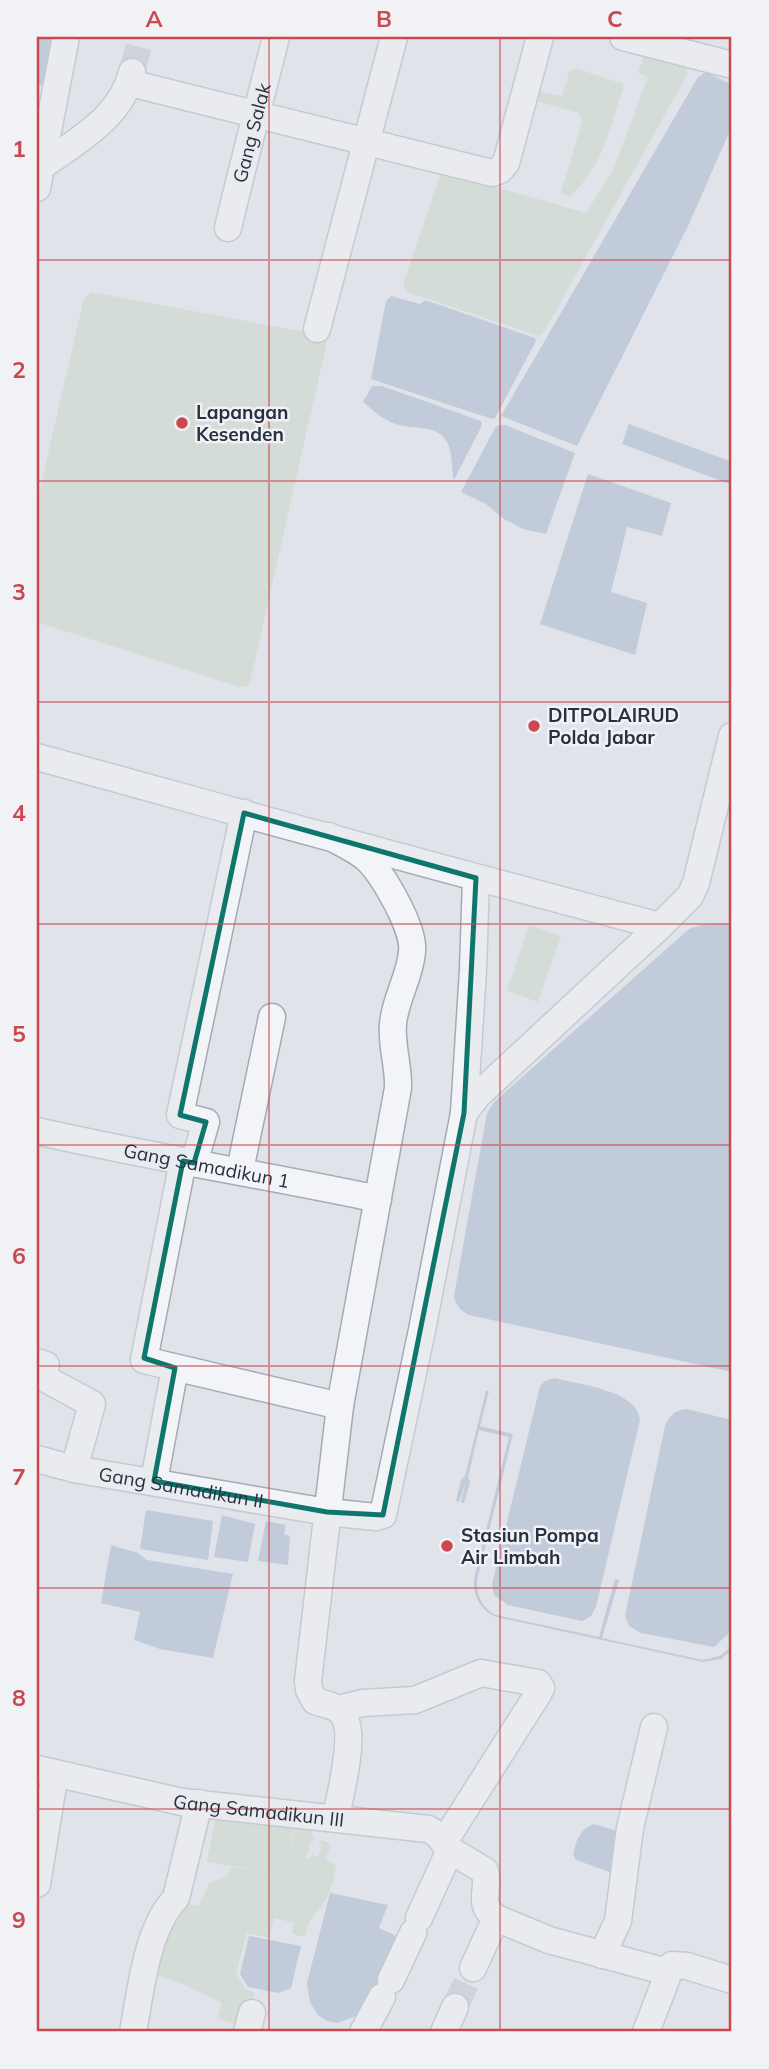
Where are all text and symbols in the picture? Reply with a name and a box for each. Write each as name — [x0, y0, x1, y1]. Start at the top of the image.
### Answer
text: A — [145, 4, 163, 33]
text: B — [376, 4, 392, 33]
text: C — [607, 4, 623, 33]
street label: Gang Salak — [227, 80, 276, 185]
text: 1 — [12, 134, 26, 163]
text: 2 — [12, 355, 26, 384]
place label: Lapangan Kesenden — [196, 400, 289, 446]
marker: Lapangan Kesenden — [174, 415, 190, 431]
text: 3 — [12, 577, 26, 606]
place label: DITPOLAIRUD Polda Jabar — [548, 703, 679, 749]
marker: DITPOLAIRUD Polda Jabar — [526, 718, 542, 734]
text: 4 — [12, 798, 26, 827]
text: 5 — [12, 1019, 26, 1048]
street label: Gang Samadikun 1 — [121, 1138, 291, 1193]
text: 6 — [12, 1241, 26, 1270]
street label: Gang Samadikun II — [97, 1461, 265, 1513]
text: 7 — [12, 1462, 26, 1491]
place label: Stasiun Pompa Air Limbah — [461, 1523, 599, 1569]
marker: Stasiun Pompa Air Limbah — [439, 1538, 455, 1554]
text: 8 — [12, 1683, 26, 1712]
street label: Gang Samadikun III — [171, 1788, 346, 1832]
text: 9 — [12, 1905, 26, 1934]

